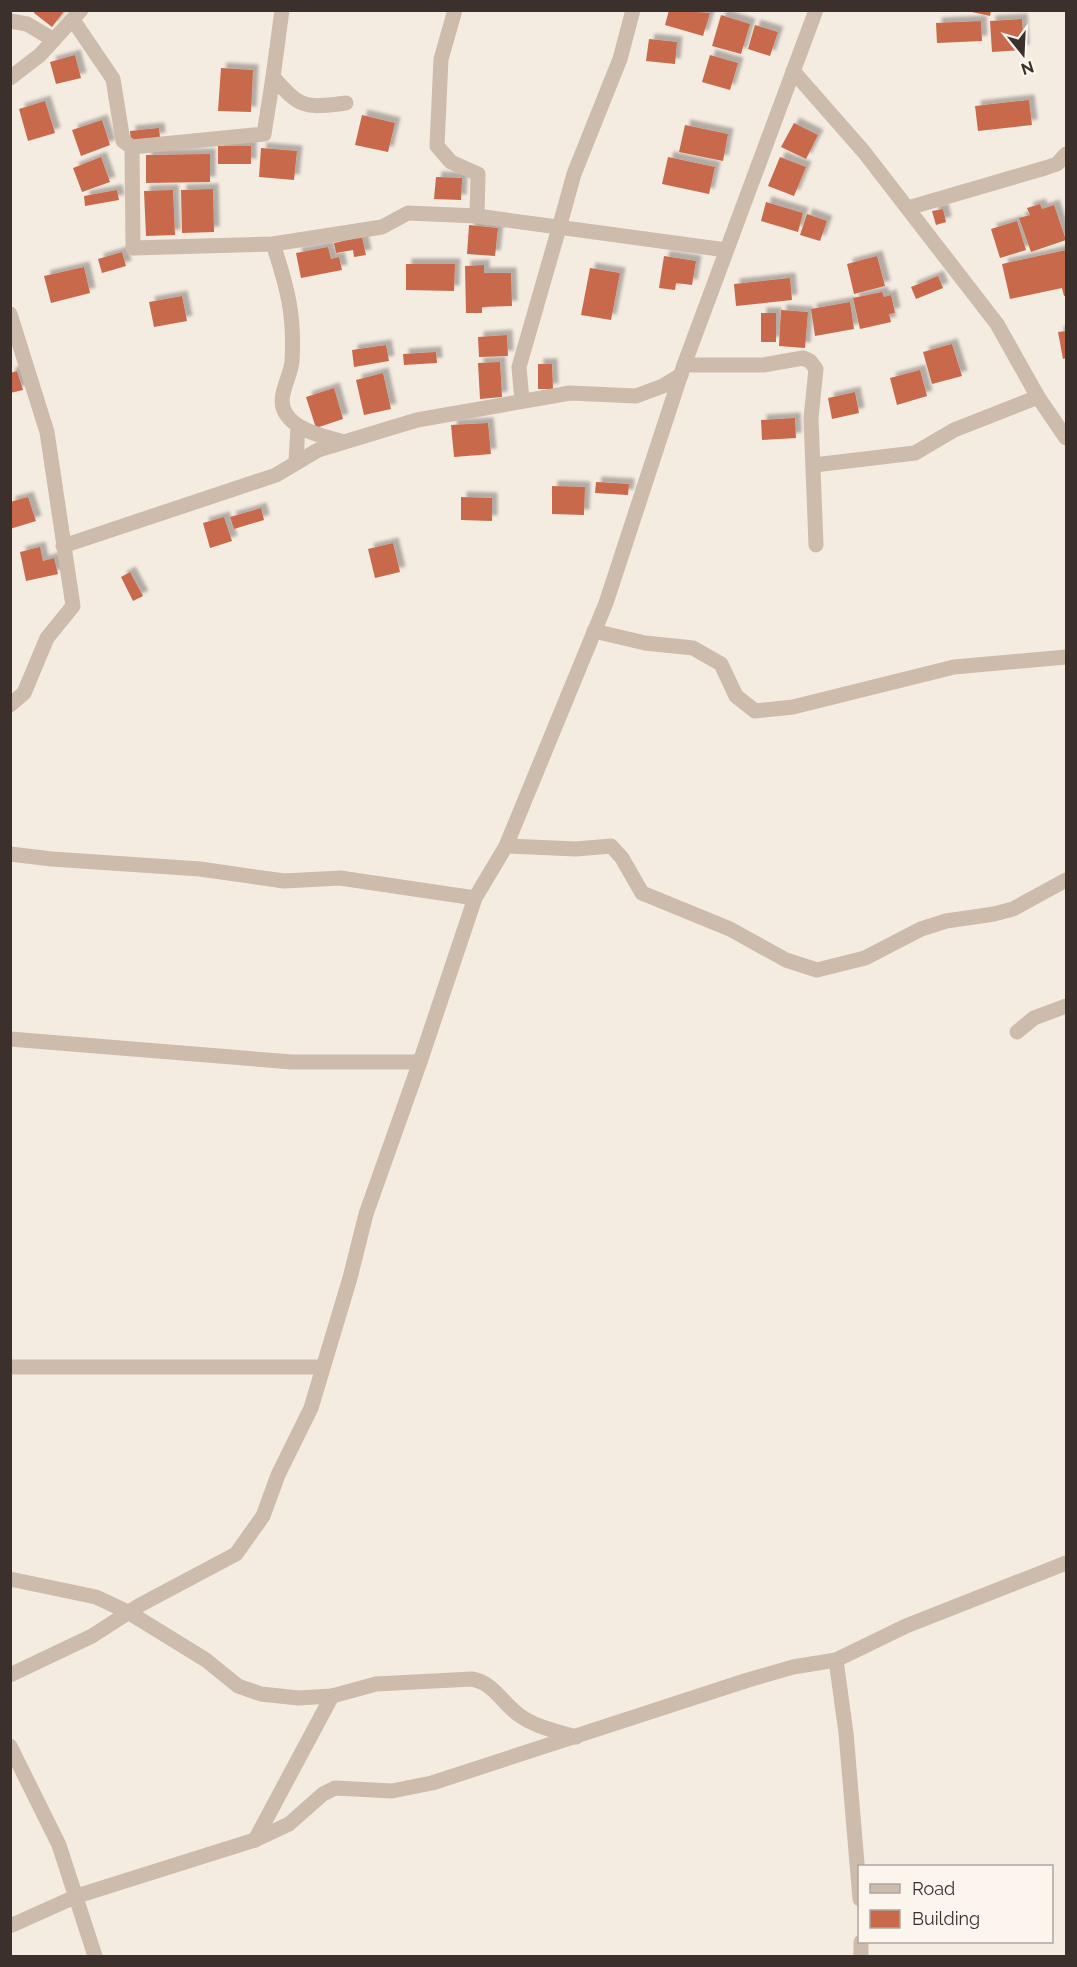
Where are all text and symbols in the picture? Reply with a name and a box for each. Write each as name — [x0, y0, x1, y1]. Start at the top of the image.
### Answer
north arrow — [993, 24, 1053, 84]
text: N — [1019, 57, 1036, 79]
legend — [858, 1865, 1053, 1943]
text: Road — [912, 1878, 955, 1899]
text: Building — [912, 1908, 980, 1929]

